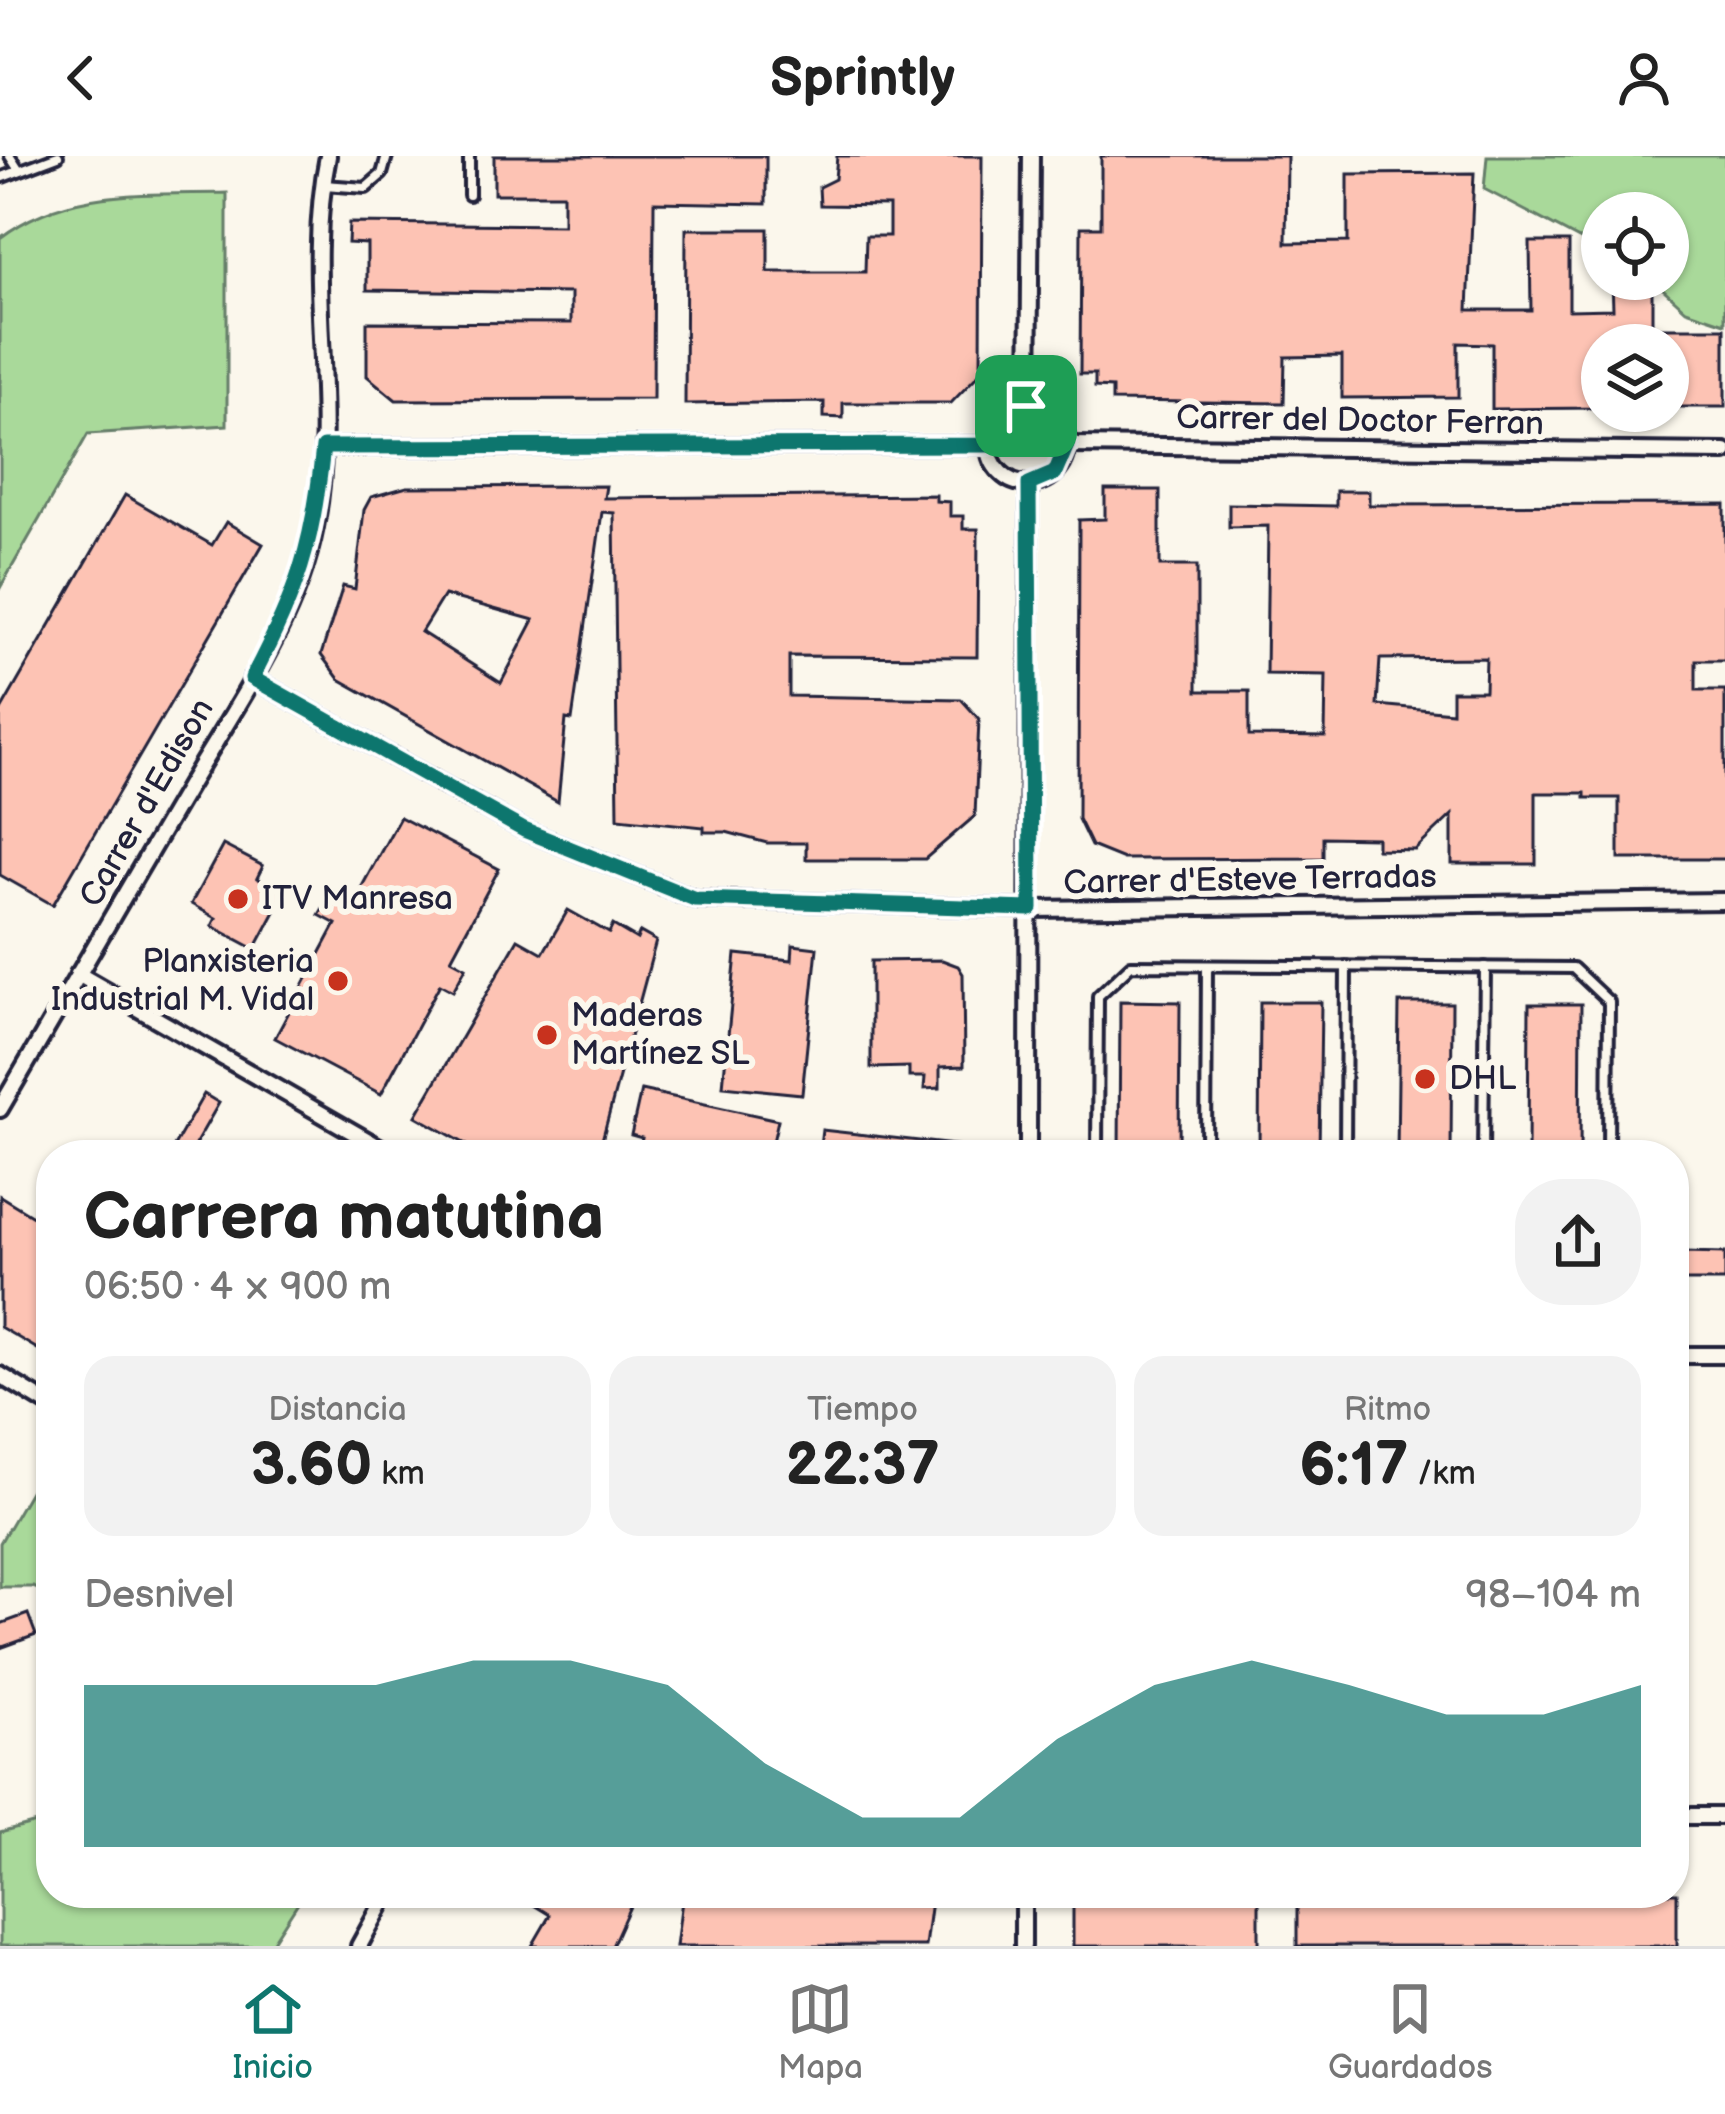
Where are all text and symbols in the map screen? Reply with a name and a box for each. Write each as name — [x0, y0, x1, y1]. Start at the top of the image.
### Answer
icon: back — [48, 45, 114, 111]
icon: person — [1611, 45, 1677, 111]
text: Sprintly — [770, 46, 955, 111]
map controls — [1581, 192, 1689, 432]
button: locate — [1581, 192, 1689, 300]
button: layers — [1581, 324, 1689, 432]
pin — [975, 355, 1077, 457]
icon: arrive — [993, 373, 1059, 439]
street label: Carrer del Doctor Ferran — [1176, 398, 1544, 444]
street label: Carrer d'Edison — [71, 692, 223, 914]
street label: Carrer d'Esteve Terradas — [1063, 857, 1437, 903]
place label: ITV Manresa — [262, 879, 453, 919]
marker: ITV Manresa — [225, 886, 251, 912]
place label: Planxisteria Industrial M. Vidal — [51, 942, 314, 1020]
marker: Planxisteria Industrial M. Vidal — [325, 968, 351, 994]
place label: Maderas Martínez SL — [571, 996, 750, 1074]
marker: Maderas Martínez SL — [534, 1022, 560, 1048]
place label: DHL — [1449, 1059, 1516, 1099]
marker: DHL — [1412, 1066, 1438, 1092]
text: Carrera matutina — [84, 1179, 604, 1258]
button: share — [1515, 1179, 1641, 1305]
text: 06:50 · 4 × 900 m — [84, 1264, 391, 1311]
text: Distancia — [268, 1390, 407, 1430]
text: Tiempo — [807, 1390, 918, 1430]
text: Ritmo — [1344, 1390, 1431, 1430]
text: 3.60 — [250, 1430, 372, 1502]
text: 22:37 — [785, 1430, 940, 1502]
text: 6:17 — [1299, 1430, 1408, 1502]
text: km — [372, 1454, 425, 1494]
text: /km — [1408, 1454, 1476, 1494]
text: Desnivel — [84, 1572, 234, 1619]
text: 98–104 m — [1465, 1572, 1641, 1619]
tab: Inicio — [232, 1976, 313, 2088]
tab: Mapa — [778, 1976, 863, 2088]
tab: Guardados — [1328, 1976, 1493, 2088]

